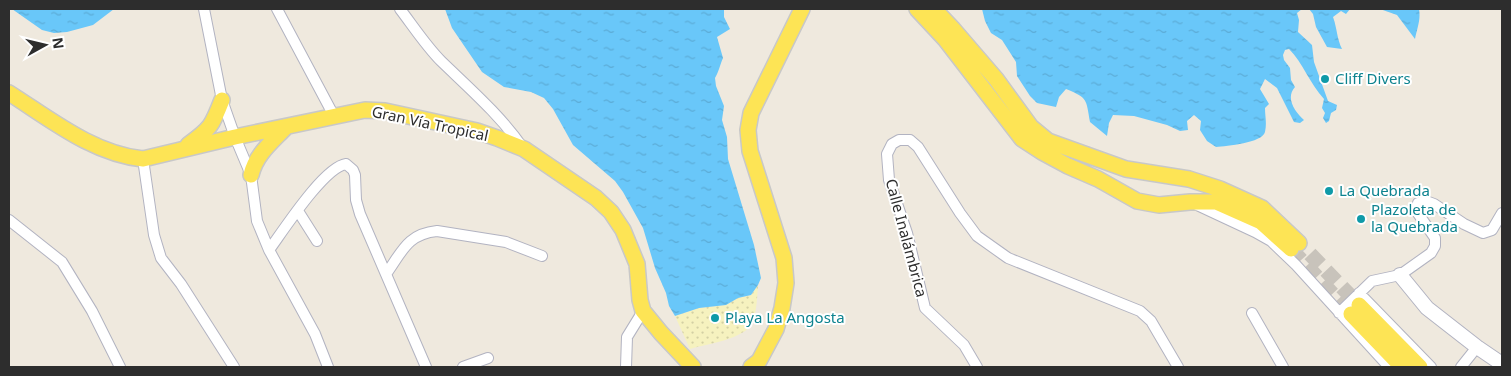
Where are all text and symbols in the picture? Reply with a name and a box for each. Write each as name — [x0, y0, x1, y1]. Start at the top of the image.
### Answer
north arrow — [20, 20, 70, 70]
text: N — [48, 36, 69, 50]
place label: Cliff Divers — [1335, 68, 1411, 88]
marker: Cliff Divers — [1319, 73, 1331, 85]
street label: Gran Vía Tropical — [370, 101, 490, 145]
street label: Calle Inalámbrica — [882, 176, 932, 299]
place label: La Quebrada — [1339, 180, 1430, 200]
marker: La Quebrada — [1323, 185, 1335, 197]
place label: Plazoleta de la Quebrada — [1371, 199, 1458, 236]
marker: Plazoleta de la Quebrada — [1355, 213, 1367, 225]
place label: Playa La Angosta — [725, 307, 845, 327]
marker: Playa La Angosta — [709, 312, 721, 324]

